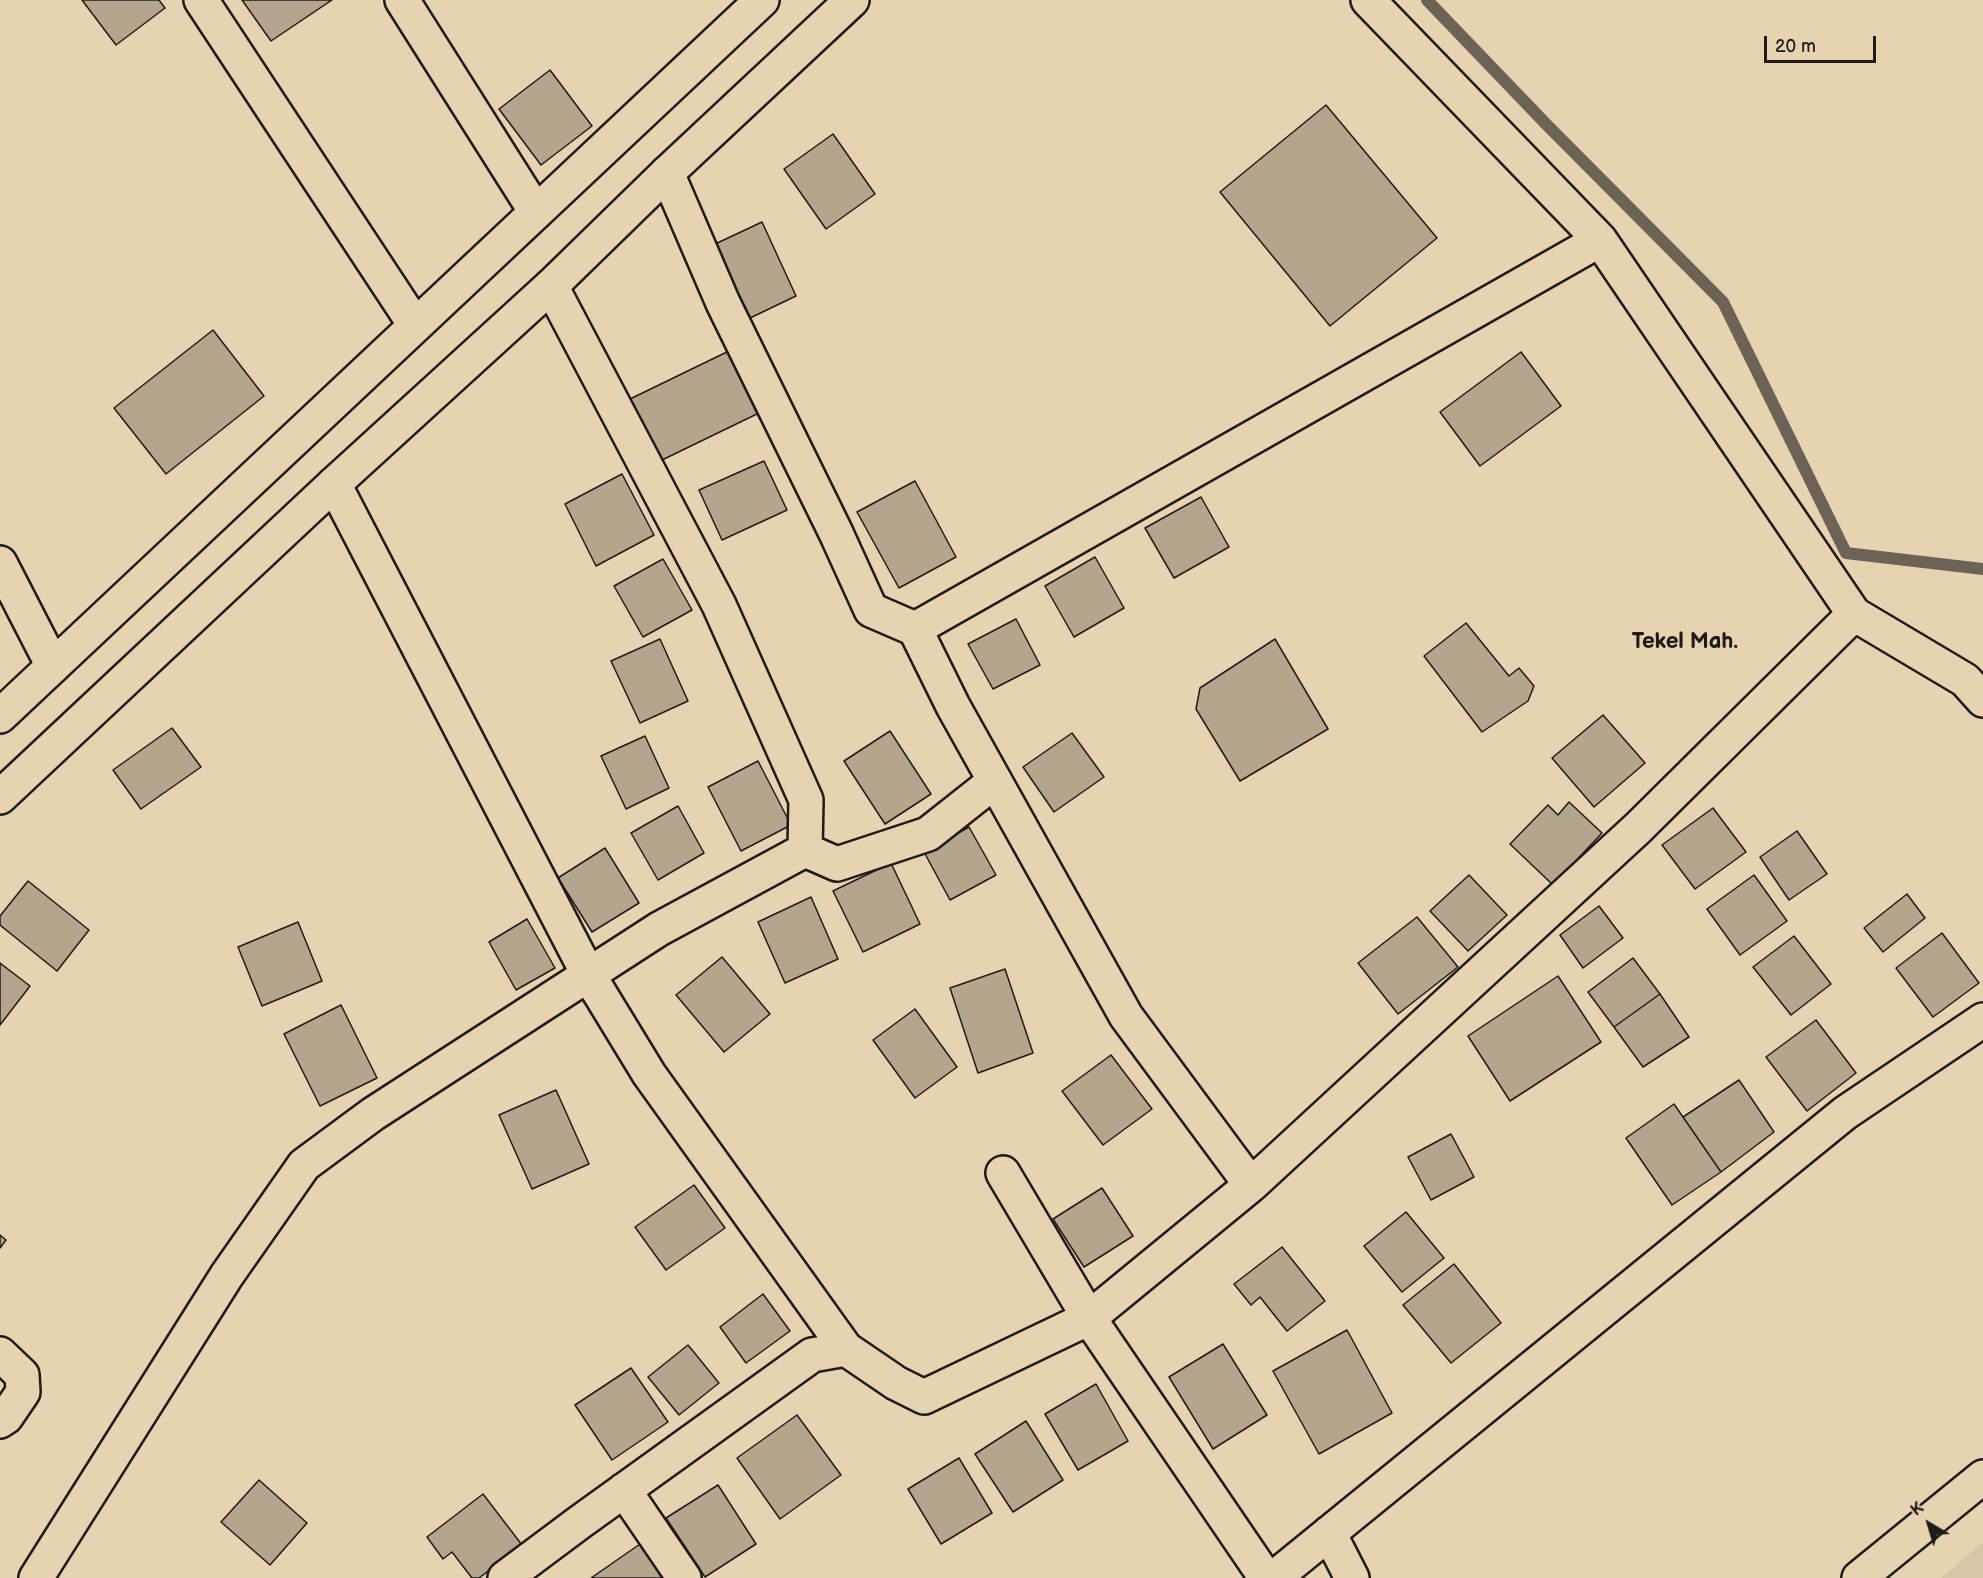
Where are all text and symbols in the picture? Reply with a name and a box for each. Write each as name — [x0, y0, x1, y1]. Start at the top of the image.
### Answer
scale bar — [1767, 24, 1880, 62]
text: 20 m — [1775, 36, 1816, 57]
district label: Tekel Mah. — [1632, 629, 1738, 655]
north arrow — [1899, 1494, 1959, 1554]
text: K — [1907, 1499, 1928, 1520]

